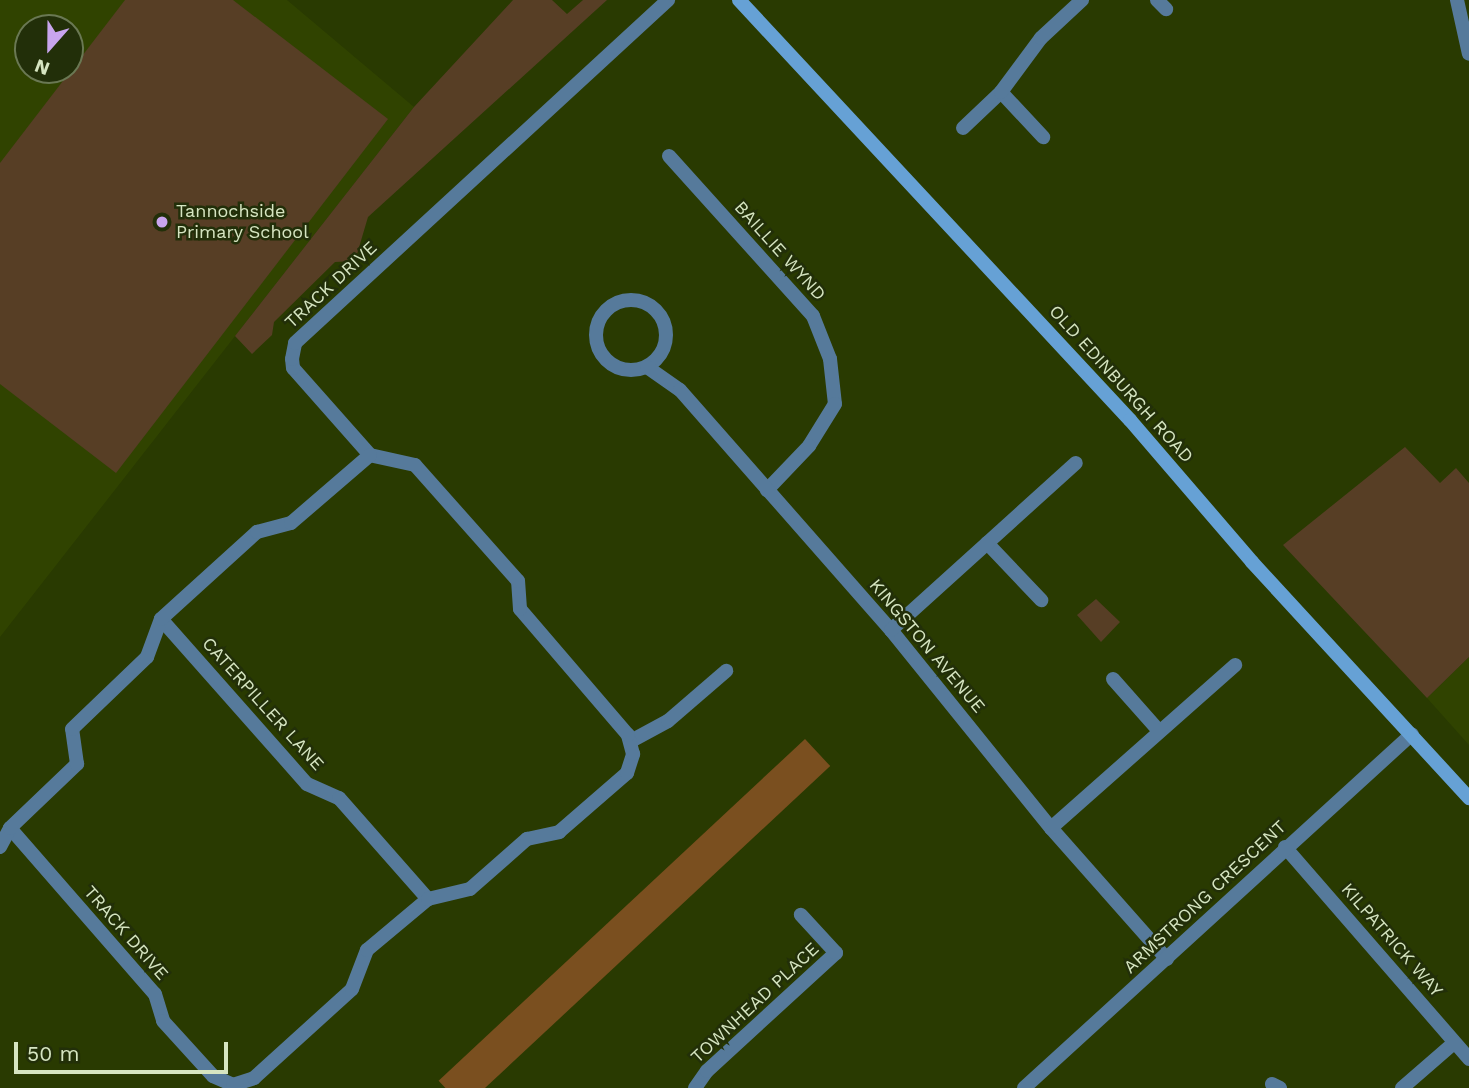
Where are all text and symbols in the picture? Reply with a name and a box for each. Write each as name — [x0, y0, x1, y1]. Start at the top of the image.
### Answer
north arrow — [14, 14, 84, 84]
text: N — [31, 54, 53, 80]
street label: BAILLIE WYND — [730, 197, 830, 305]
place label: Tannochside Primary School — [176, 201, 309, 244]
marker: Tannochside Primary School — [154, 214, 170, 230]
street label: TRACK DRIVE — [280, 237, 382, 333]
street label: OLD EDINBURGH ROAD — [1044, 301, 1198, 467]
street label: KINGSTON AVENUE — [864, 574, 990, 718]
street label: CATERPILLER LANE — [198, 633, 328, 775]
street label: ARMSTRONG CRESCENT — [1119, 816, 1291, 978]
street label: KILPATRICK WAY — [1337, 878, 1447, 1002]
street label: TRACK DRIVE — [79, 881, 173, 985]
street label: TOWNHEAD PLACE — [687, 938, 823, 1068]
scale bar — [18, 1028, 231, 1072]
text: 50 m — [27, 1041, 79, 1066]

